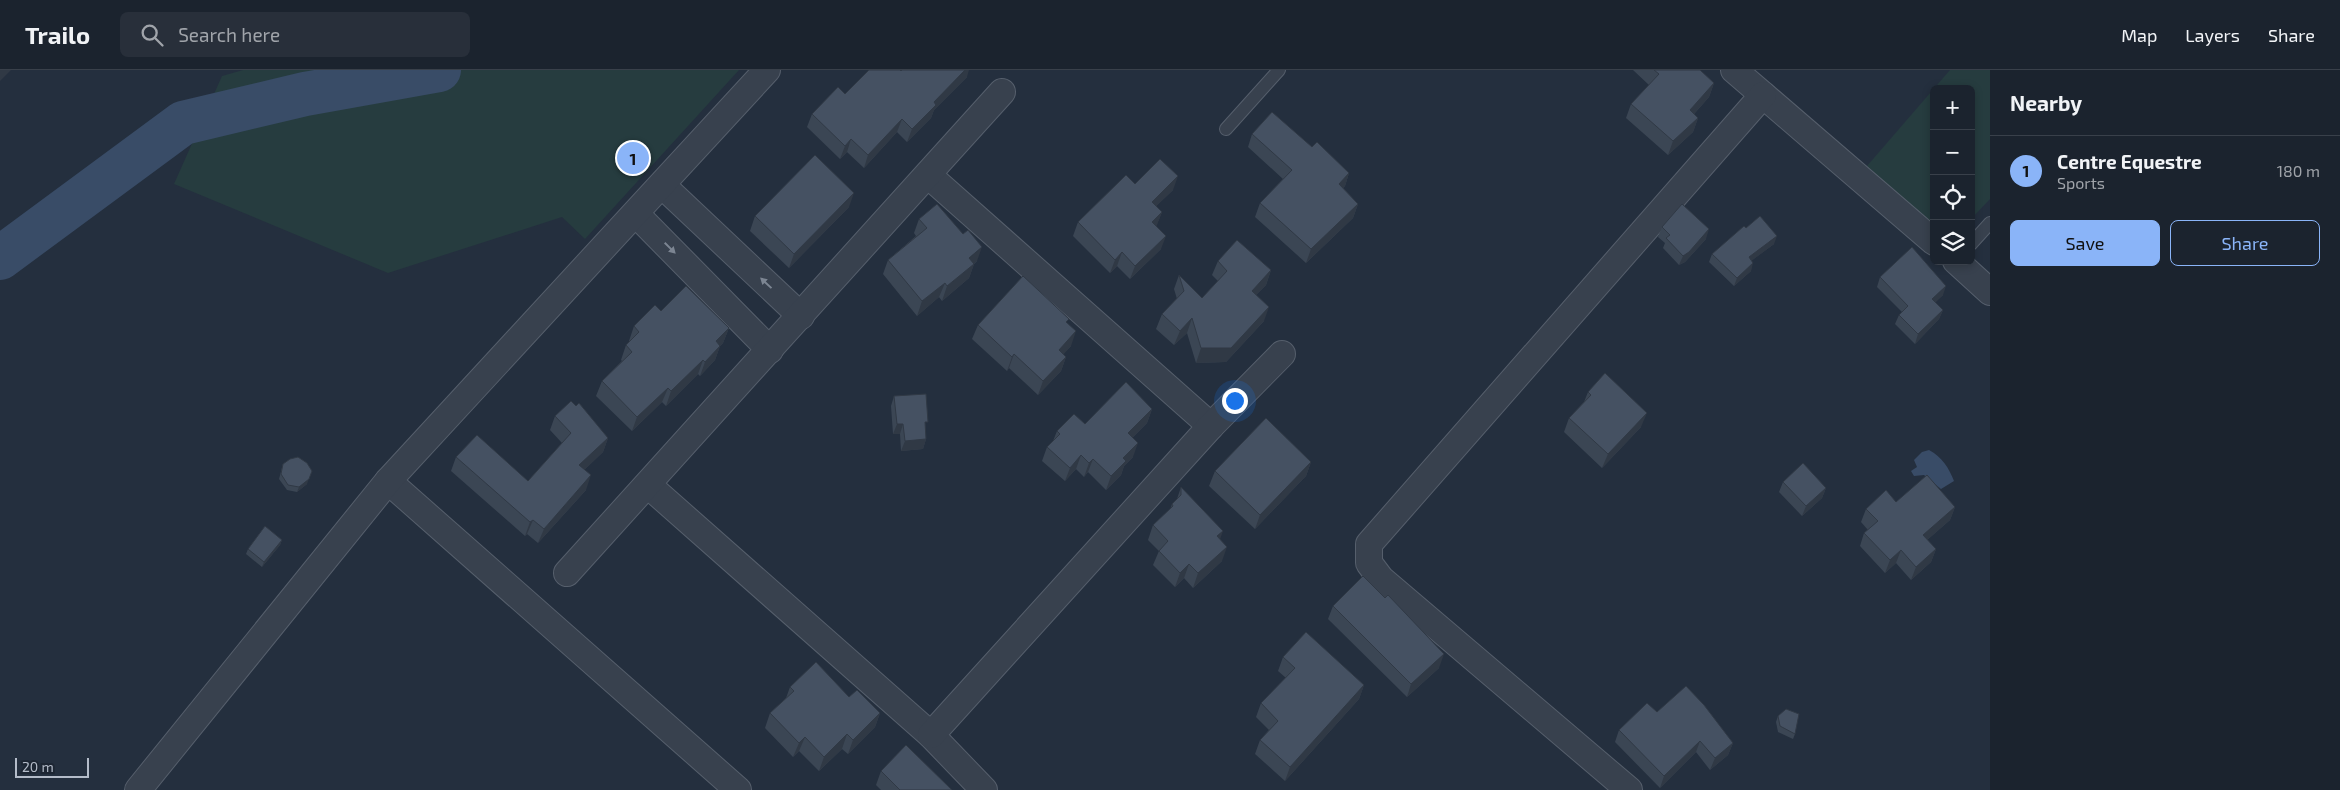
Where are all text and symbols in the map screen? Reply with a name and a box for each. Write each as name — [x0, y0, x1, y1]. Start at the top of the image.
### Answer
search box — [120, 12, 470, 57]
text: Trailo — [25, 20, 90, 49]
icon: search — [138, 21, 166, 49]
text: Search here — [178, 23, 280, 46]
text: Map — [2121, 24, 2157, 46]
text: Layers — [2185, 24, 2240, 46]
text: Share — [2268, 24, 2315, 46]
map controls — [1930, 85, 1975, 265]
button: + — [1930, 85, 1975, 130]
text: Nearby — [2010, 90, 2082, 115]
button: − — [1930, 130, 1975, 175]
pin: 1 — [617, 139, 649, 177]
text: Centre Equestre — [2057, 150, 2202, 173]
text: 1 — [2023, 161, 2029, 180]
text: 180 m — [2277, 161, 2320, 180]
text: Sports — [2057, 173, 2105, 192]
button: locate — [1930, 175, 1975, 220]
button: layers — [1930, 220, 1975, 265]
button: Save — [2010, 220, 2160, 266]
button: Share — [2170, 220, 2320, 266]
one-way arrow — [664, 242, 676, 254]
one-way arrow — [760, 277, 772, 289]
your location — [1222, 388, 1248, 414]
scale bar — [15, 755, 89, 778]
text: 20 m — [22, 758, 54, 775]

